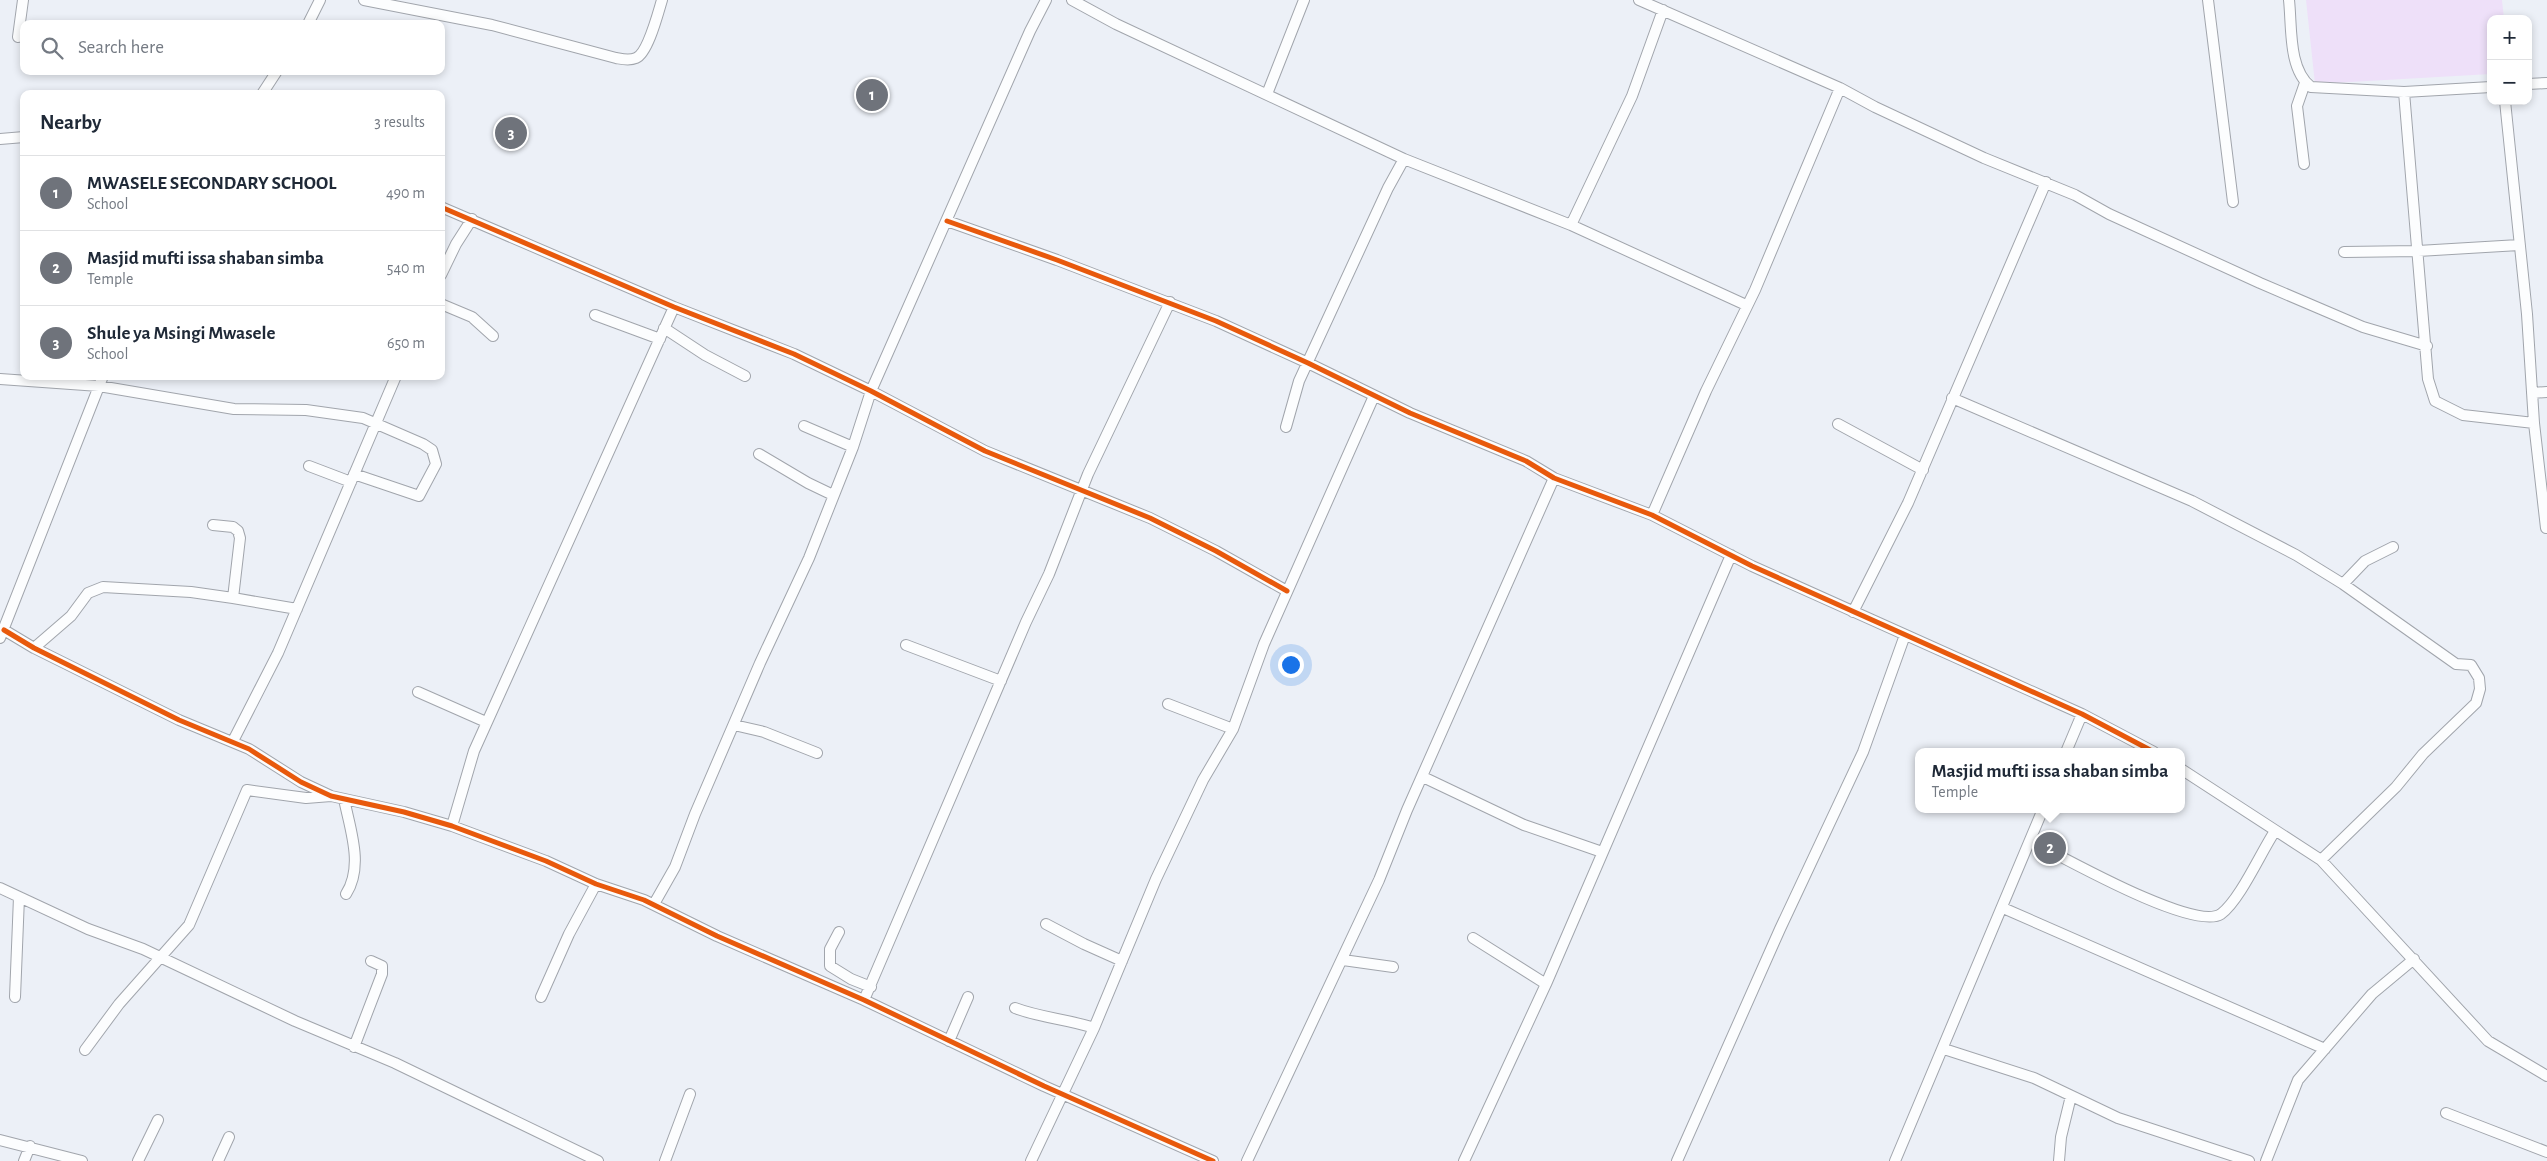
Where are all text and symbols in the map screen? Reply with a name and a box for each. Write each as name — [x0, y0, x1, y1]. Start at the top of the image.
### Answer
map controls — [2487, 15, 2532, 105]
button: + — [2487, 15, 2532, 60]
search box — [20, 20, 445, 75]
icon: search — [38, 34, 66, 62]
text: Search here — [78, 38, 164, 57]
button: − — [2487, 60, 2532, 105]
pin: 1 — [856, 76, 888, 114]
text: Nearby — [40, 112, 101, 133]
text: 3 results — [374, 114, 425, 130]
pin: 3 — [495, 114, 527, 152]
text: MWASELE SECONDARY SCHOOL — [87, 174, 336, 193]
text: 1 — [53, 185, 59, 201]
text: 490 m — [386, 185, 425, 201]
text: School — [87, 196, 128, 212]
text: Masjid mufti issa shaban simba — [87, 249, 324, 268]
text: 2 — [52, 260, 60, 276]
text: 540 m — [387, 260, 425, 276]
text: Temple — [87, 271, 133, 287]
text: Shule ya Msingi Mwasele — [87, 324, 275, 343]
text: 3 — [53, 335, 59, 351]
text: 650 m — [387, 335, 425, 351]
text: School — [87, 346, 128, 362]
your location — [1278, 652, 1304, 678]
popup — [1915, 748, 2185, 813]
text: Masjid mufti issa shaban simba — [1932, 762, 2168, 781]
text: Temple — [1932, 784, 1978, 800]
pin: 2 — [2034, 829, 2066, 867]

